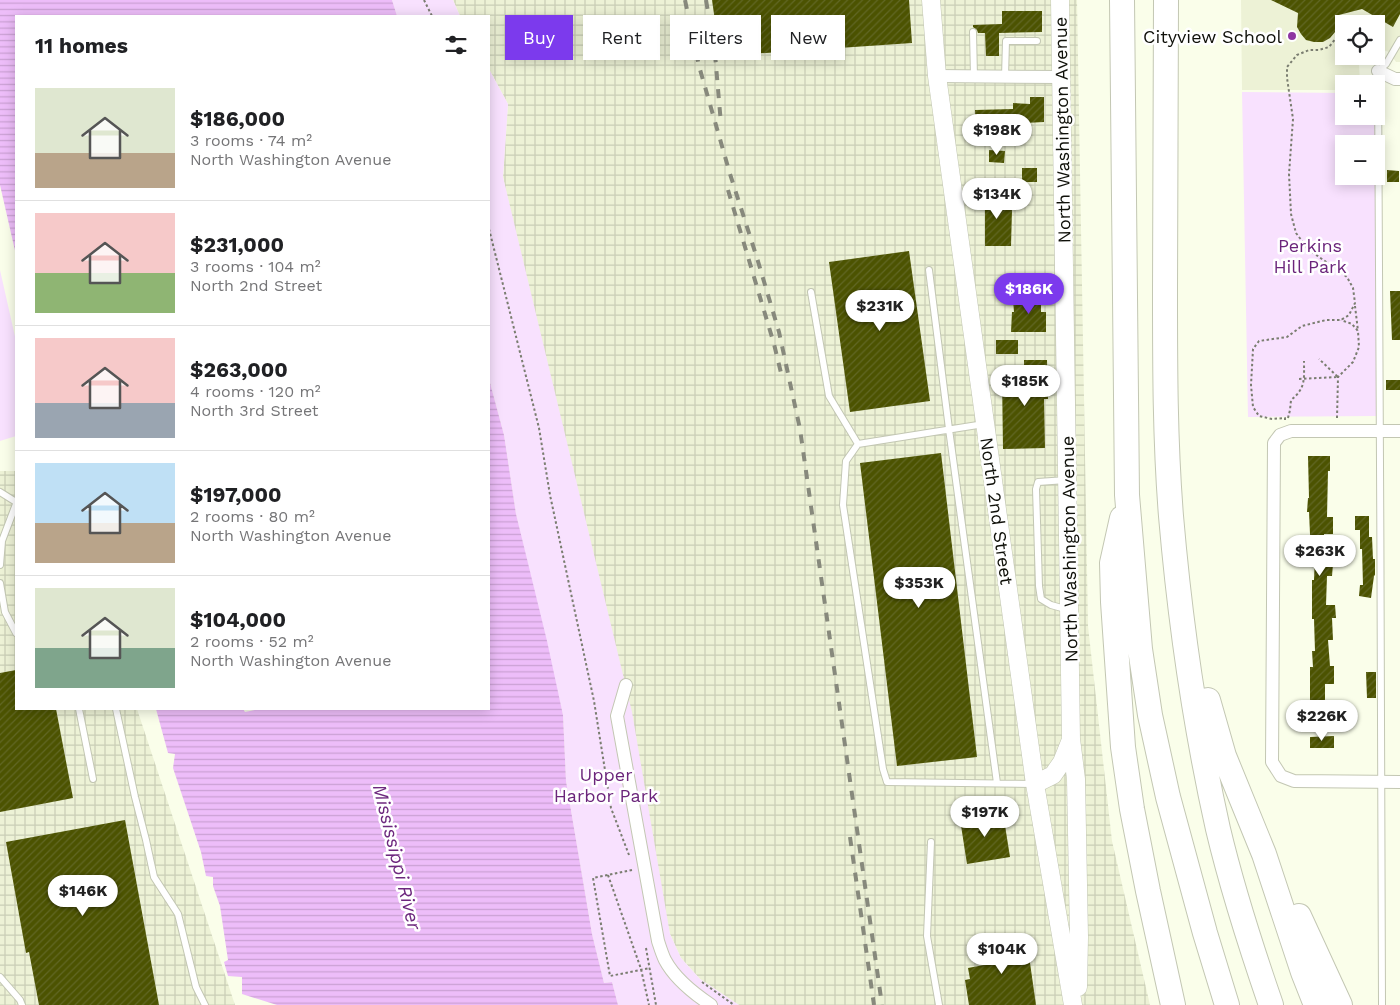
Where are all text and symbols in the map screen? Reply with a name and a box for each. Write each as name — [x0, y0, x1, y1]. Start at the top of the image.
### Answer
chip: Buy — [505, 15, 573, 60]
chip: Rent — [583, 15, 660, 60]
chip: Filters — [670, 15, 761, 60]
chip: New — [771, 15, 845, 60]
map controls — [1335, 15, 1385, 185]
button: locate — [1335, 15, 1385, 65]
street label: North Washington Avenue — [1050, 17, 1074, 243]
place label: Cityview School — [1143, 26, 1282, 47]
marker: Cityview School — [1286, 30, 1298, 42]
icon: filters — [442, 31, 470, 59]
text: 11 homes — [35, 33, 128, 58]
button: + — [1335, 75, 1385, 125]
text: $186,000 — [190, 106, 285, 131]
icon: home — [75, 108, 135, 168]
pin: $198K — [962, 114, 1032, 156]
text: $198K — [973, 120, 1021, 139]
text: 3 rooms · 74 m² — [190, 131, 312, 150]
button: − — [1335, 135, 1385, 185]
text: North Washington Avenue — [190, 150, 391, 169]
pin: $134K — [962, 178, 1032, 220]
text: $134K — [973, 184, 1021, 203]
text: $231,000 — [190, 232, 284, 257]
icon: home — [75, 233, 135, 293]
park label: Perkins Hill Park — [1273, 235, 1347, 277]
text: 3 rooms · 104 m² — [190, 257, 321, 276]
pin: $186K — [994, 272, 1064, 315]
text: North 2nd Street — [190, 276, 322, 295]
text: $186K — [1005, 279, 1053, 298]
pin: $231K — [845, 290, 915, 332]
text: $231K — [856, 296, 904, 315]
text: $263,000 — [190, 357, 288, 382]
icon: home — [75, 358, 135, 418]
pin: $185K — [990, 364, 1060, 407]
text: $185K — [1001, 371, 1049, 390]
text: 4 rooms · 120 m² — [190, 382, 321, 401]
text: North 3rd Street — [190, 401, 319, 420]
street label: North 2nd Street — [976, 436, 1018, 587]
street label: North Washington Avenue — [1057, 436, 1081, 662]
text: $197,000 — [190, 482, 282, 507]
icon: home — [75, 483, 135, 543]
text: 2 rooms · 80 m² — [190, 507, 315, 526]
text: North Washington Avenue — [190, 526, 391, 545]
pin: $263K — [1285, 534, 1355, 577]
text: $263K — [1295, 541, 1345, 560]
pin: $353K — [884, 566, 954, 609]
text: $353K — [894, 573, 944, 592]
text: $104,000 — [190, 607, 286, 632]
icon: home — [75, 608, 135, 668]
text: 2 rooms · 52 m² — [190, 632, 314, 651]
text: North Washington Avenue — [190, 651, 391, 670]
pin: $226K — [1287, 700, 1357, 742]
text: $226K — [1297, 706, 1347, 725]
park label: Upper Harbor Park — [554, 764, 658, 806]
water label: Mississippi River — [368, 782, 426, 933]
pin: $197K — [950, 796, 1020, 838]
text: $197K — [961, 802, 1009, 821]
pin: $146K — [48, 874, 118, 917]
text: $146K — [59, 881, 107, 900]
pin: $104K — [967, 932, 1037, 975]
text: $104K — [978, 939, 1026, 958]

